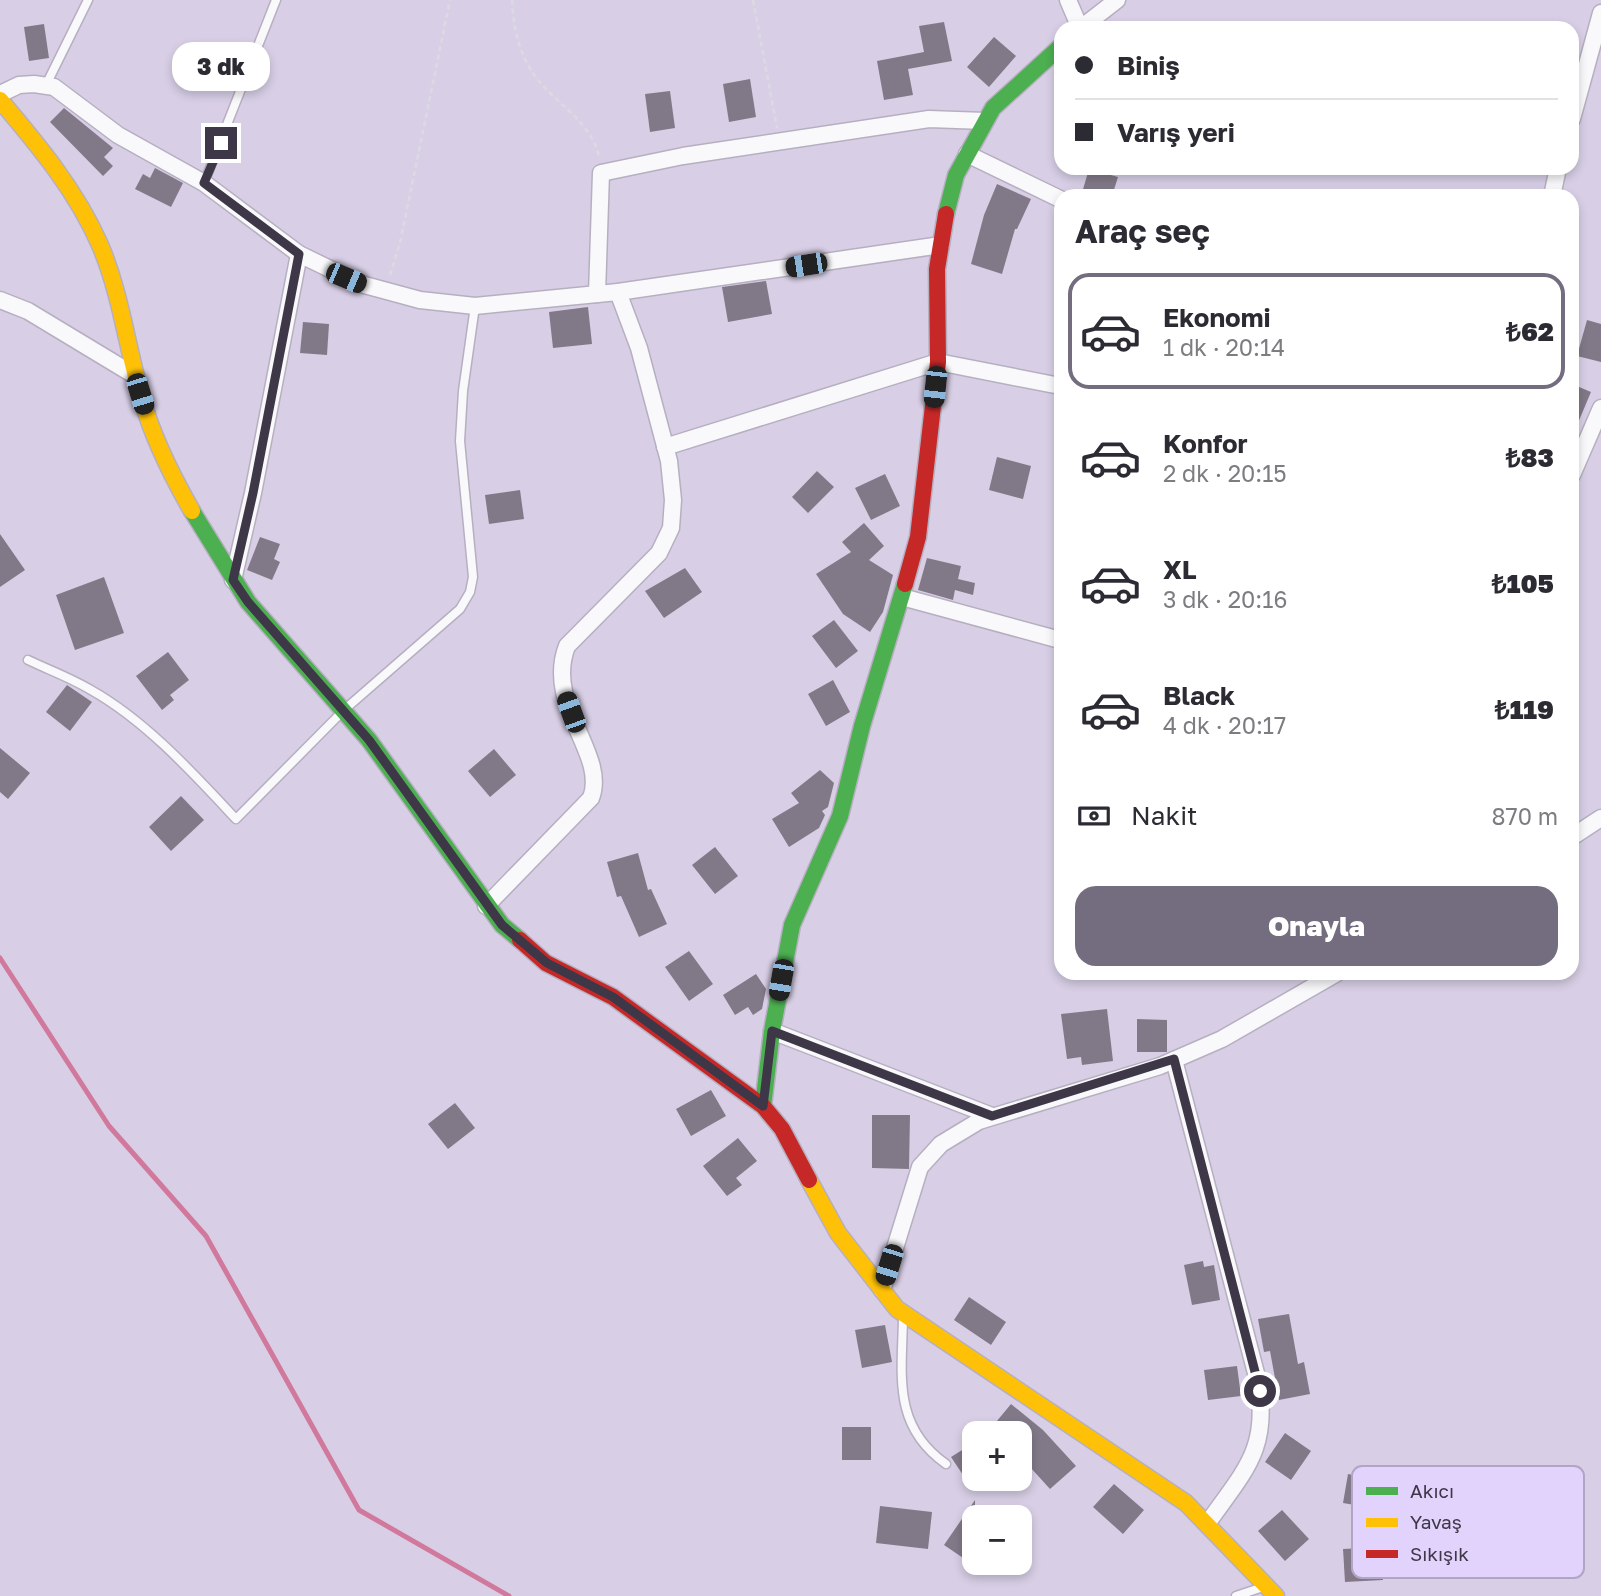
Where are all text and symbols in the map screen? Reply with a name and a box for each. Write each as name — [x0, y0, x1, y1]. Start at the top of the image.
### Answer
callout: 3 dk — [172, 41, 270, 90]
text: Biniş — [1117, 50, 1180, 81]
text: 3 dk — [197, 52, 245, 80]
text: Varış yeri — [1117, 117, 1235, 148]
route end — [205, 127, 237, 159]
text: Araç seç — [1075, 212, 1210, 250]
car — [784, 251, 829, 279]
car — [323, 260, 370, 296]
icon: car — [1079, 300, 1142, 363]
text: Ekonomi — [1163, 302, 1271, 333]
text: ₺62 — [1506, 316, 1554, 347]
text: 1 dk · 20:14 — [1163, 333, 1285, 361]
car — [923, 365, 948, 409]
car — [124, 371, 157, 417]
icon: car — [1079, 426, 1142, 489]
text: Konfor — [1163, 428, 1248, 459]
text: ₺83 — [1506, 442, 1554, 473]
text: 2 dk · 20:15 — [1163, 459, 1287, 487]
icon: car — [1079, 552, 1142, 615]
text: XL — [1163, 554, 1197, 585]
text: ₺105 — [1492, 568, 1554, 599]
text: 3 dk · 20:16 — [1163, 585, 1287, 613]
icon: car — [1079, 678, 1142, 741]
text: Black — [1163, 680, 1235, 711]
car — [554, 689, 589, 735]
text: ₺119 — [1495, 694, 1554, 725]
text: 4 dk · 20:17 — [1163, 711, 1286, 739]
icon: cash — [1075, 797, 1113, 835]
text: Nakit — [1131, 800, 1198, 831]
text: 870 m — [1491, 802, 1558, 830]
button: Onayla — [1075, 886, 1558, 966]
car — [768, 957, 795, 1003]
car — [873, 1242, 906, 1288]
route start — [1244, 1375, 1276, 1407]
map controls — [962, 1421, 1032, 1575]
button: + — [962, 1421, 1032, 1491]
legend — [1352, 1466, 1584, 1578]
text: Akıcı — [1410, 1479, 1454, 1502]
button: − — [962, 1505, 1032, 1575]
text: Yavaş — [1410, 1510, 1462, 1533]
text: Sıkışık — [1410, 1542, 1469, 1565]

